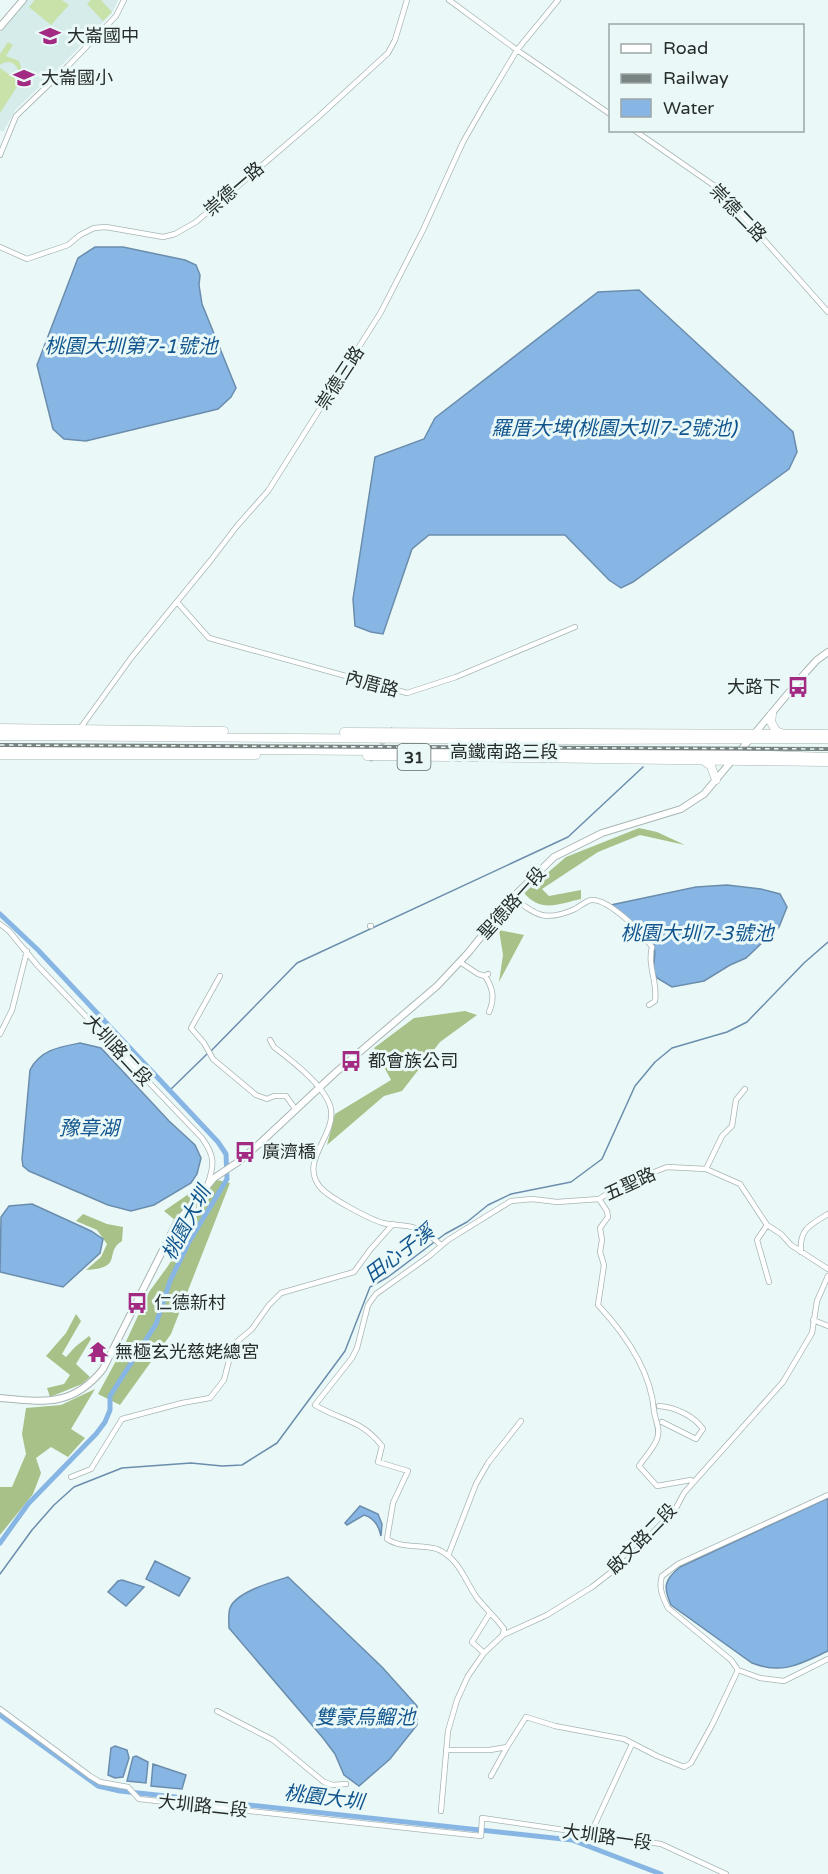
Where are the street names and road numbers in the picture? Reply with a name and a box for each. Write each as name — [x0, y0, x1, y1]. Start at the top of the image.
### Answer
street label: 崇德一路 — [200, 157, 268, 221]
street label: 崇德二路 — [705, 179, 771, 247]
street label: 崇德三路 — [311, 342, 369, 414]
street label: 內厝路 — [343, 666, 401, 702]
street label: 高鐵南路三段 — [450, 741, 558, 763]
road number: 31 — [398, 744, 430, 770]
street label: 聖德路一段 — [474, 862, 550, 944]
street label: 大圳路二段 — [79, 1010, 157, 1090]
street label: 五聖路 — [601, 1163, 659, 1205]
street label: 啟文路二段 — [603, 1499, 681, 1579]
street label: 大圳路二段 — [157, 1790, 249, 1822]
street label: 大圳路一段 — [561, 1820, 653, 1854]

